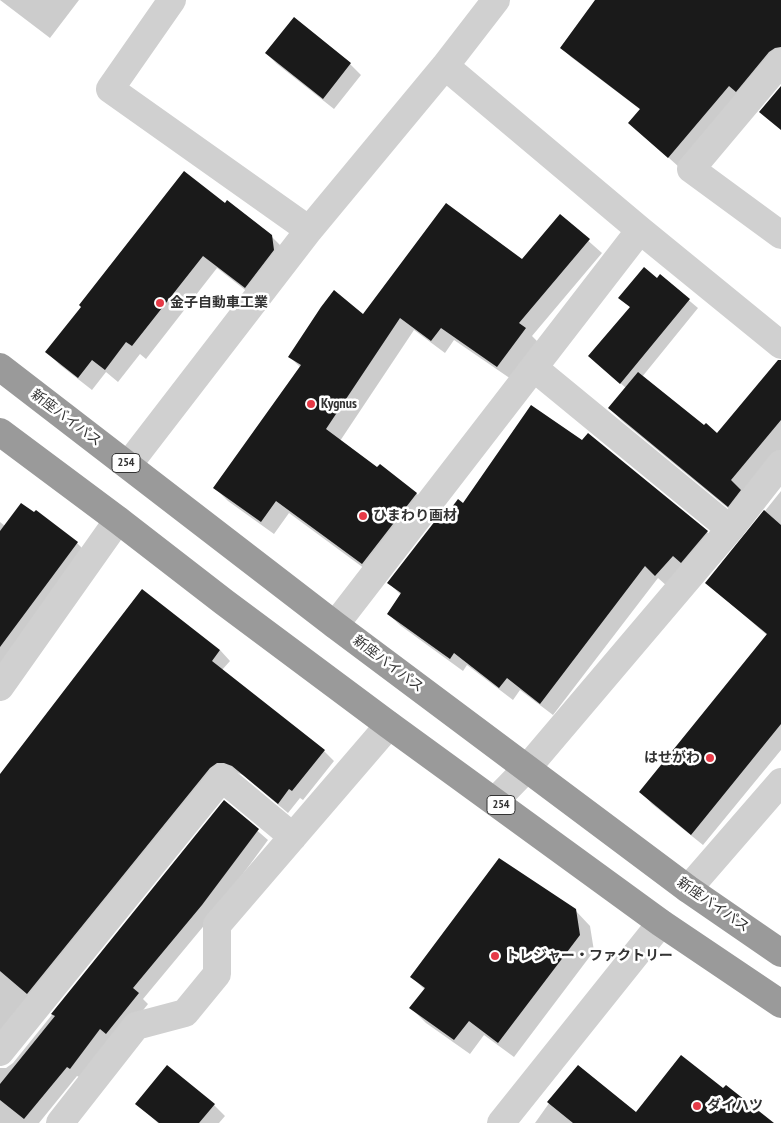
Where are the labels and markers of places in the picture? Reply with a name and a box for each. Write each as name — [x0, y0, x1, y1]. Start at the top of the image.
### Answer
place label: 金子自動車工業 — [170, 295, 268, 311]
marker: 金子自動車工業 — [154, 297, 166, 309]
place label: Kygnus — [321, 396, 357, 412]
marker: Kygnus — [305, 398, 317, 410]
place label: ひまわり画材 — [373, 508, 457, 524]
marker: ひまわり画材 — [357, 510, 369, 522]
place label: はせがわ — [644, 750, 700, 766]
marker: はせがわ — [704, 752, 716, 764]
place label: トレジャー・ファクトリー — [505, 948, 673, 964]
marker: トレジャー・ファクトリー — [489, 950, 501, 962]
place label: ダイハツ — [707, 1098, 763, 1114]
marker: ダイハツ — [691, 1100, 703, 1112]

